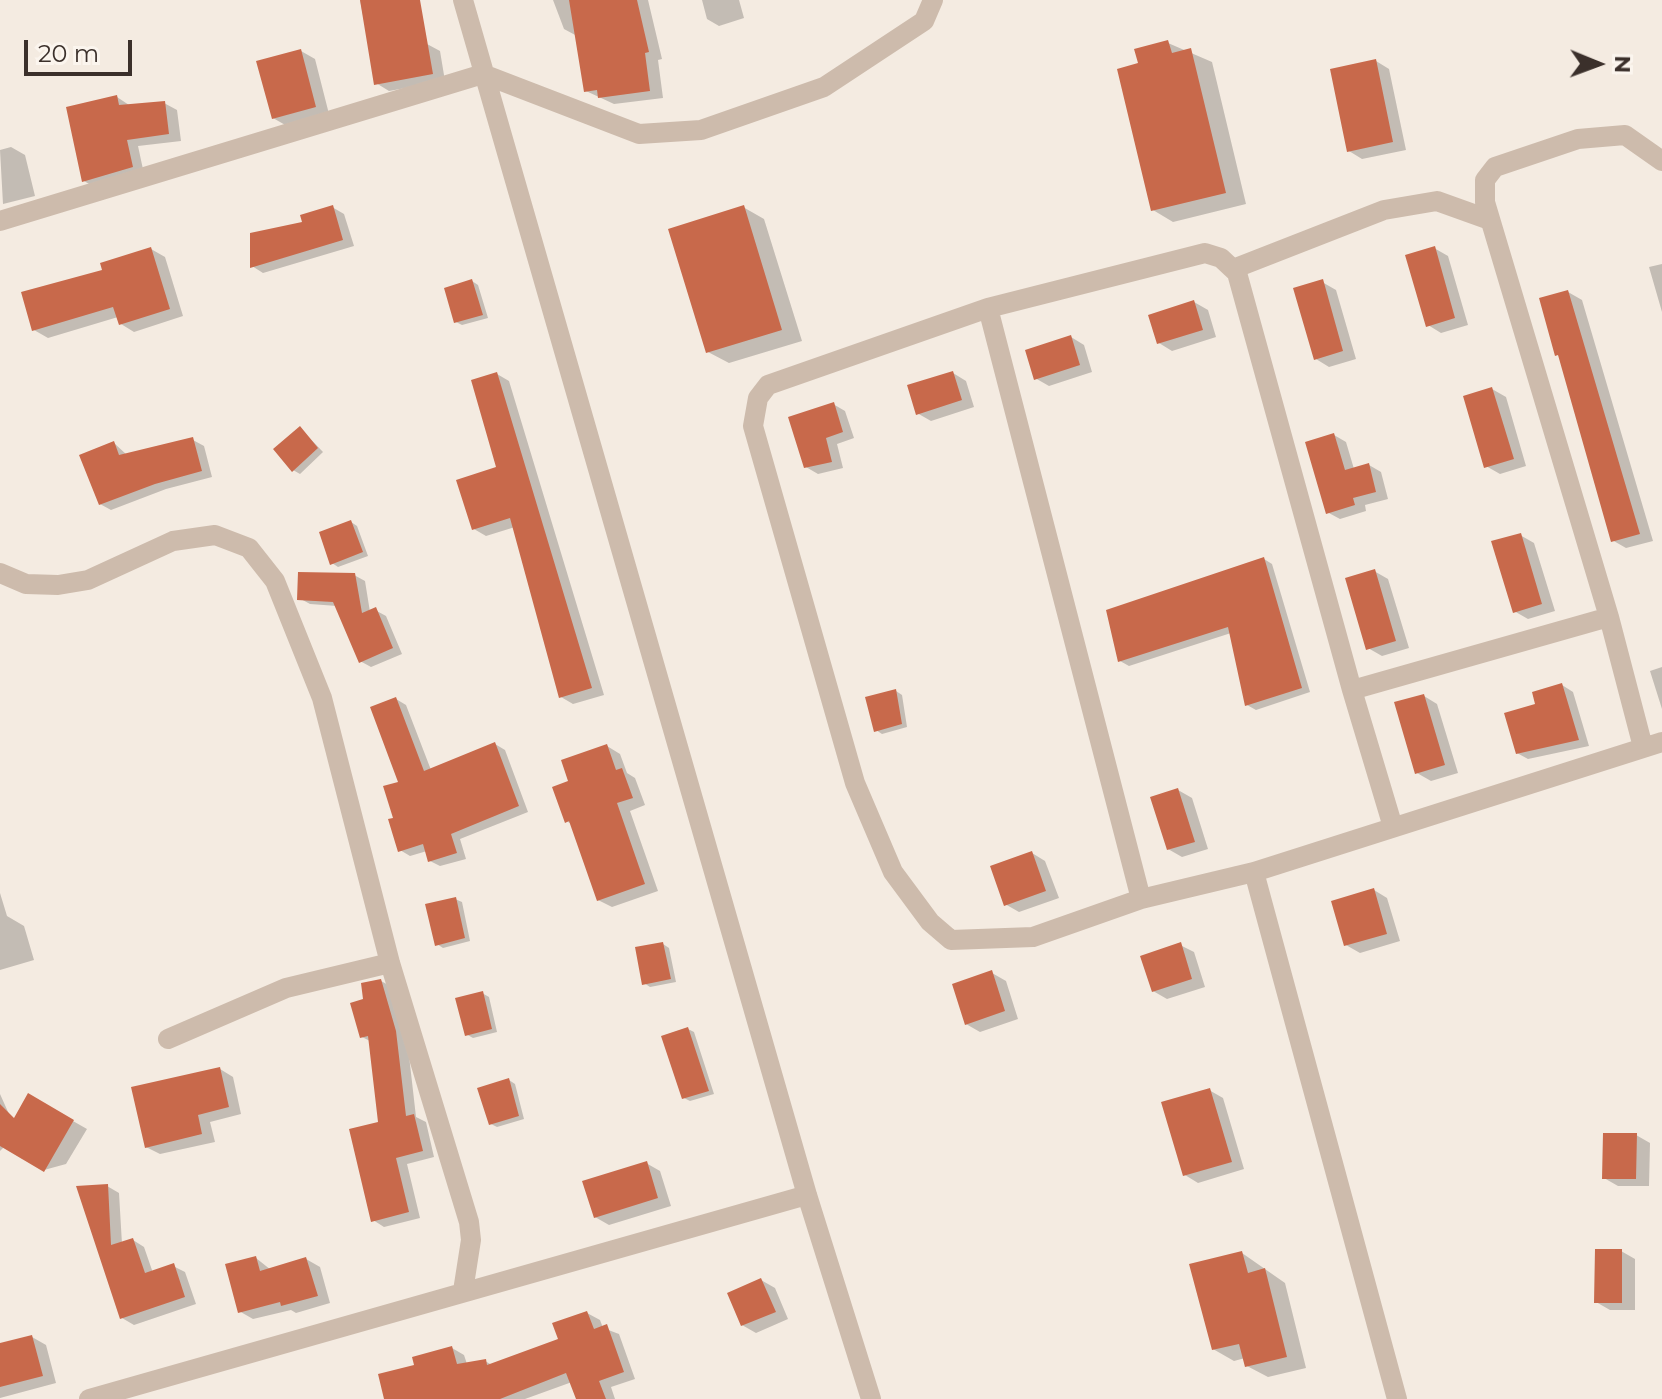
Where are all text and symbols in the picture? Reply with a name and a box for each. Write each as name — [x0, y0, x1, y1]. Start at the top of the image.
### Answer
scale bar — [28, 24, 136, 74]
north arrow — [1558, 24, 1638, 104]
text: 20 m — [38, 39, 99, 68]
text: N — [1609, 55, 1636, 74]

